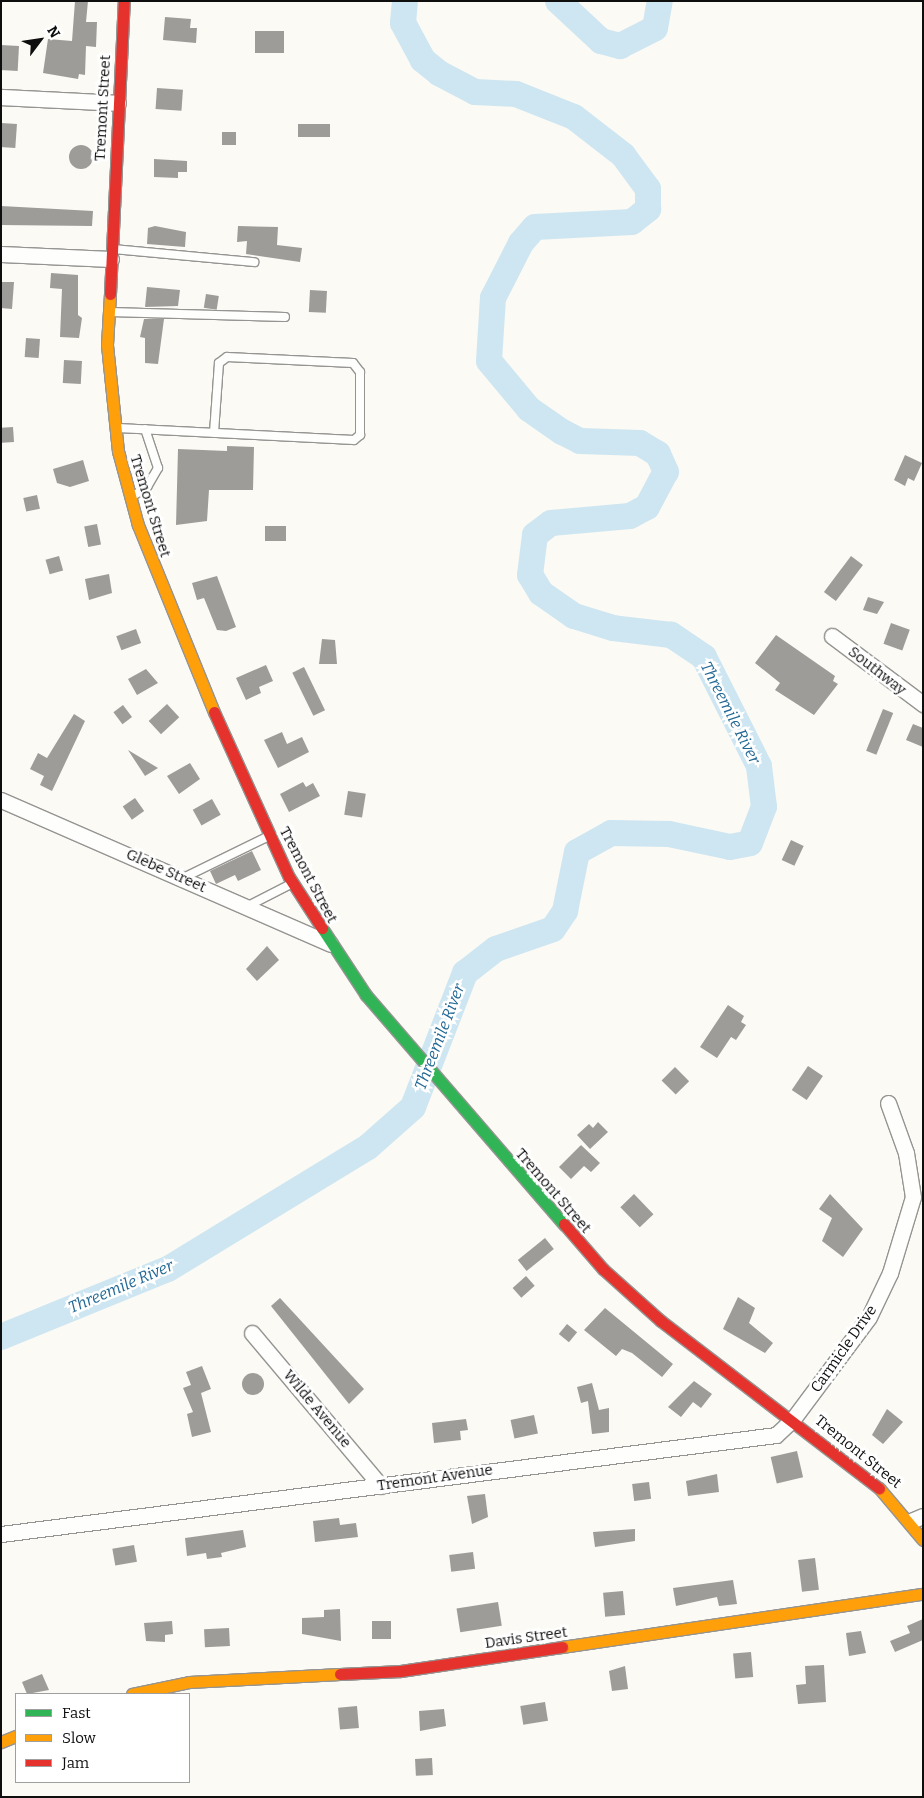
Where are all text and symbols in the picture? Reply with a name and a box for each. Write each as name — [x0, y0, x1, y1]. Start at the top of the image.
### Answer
north arrow — [15, 15, 65, 65]
text: N — [43, 23, 63, 41]
street label: Tremont Street — [91, 55, 115, 161]
street label: Tremont Street — [126, 453, 174, 559]
street label: Southway — [845, 643, 909, 699]
water label: Threemile River — [696, 659, 764, 767]
street label: Tremont Street — [275, 824, 341, 926]
street label: Glebe Street — [123, 845, 209, 897]
water label: Threemile River — [411, 981, 469, 1093]
street label: Tremont Street — [511, 1145, 595, 1237]
water label: Threemile River — [66, 1256, 176, 1318]
street label: Carmicle Drive — [807, 1302, 881, 1396]
street label: Wilde Avenue — [279, 1366, 355, 1452]
street label: Tremont Street — [811, 1412, 905, 1492]
street label: Tremont Avenue — [376, 1461, 494, 1495]
street label: Davis Street — [484, 1623, 568, 1653]
legend — [15, 1693, 190, 1783]
text: Fast — [62, 1704, 91, 1722]
text: Slow — [62, 1729, 96, 1747]
text: Jam — [62, 1754, 89, 1772]

